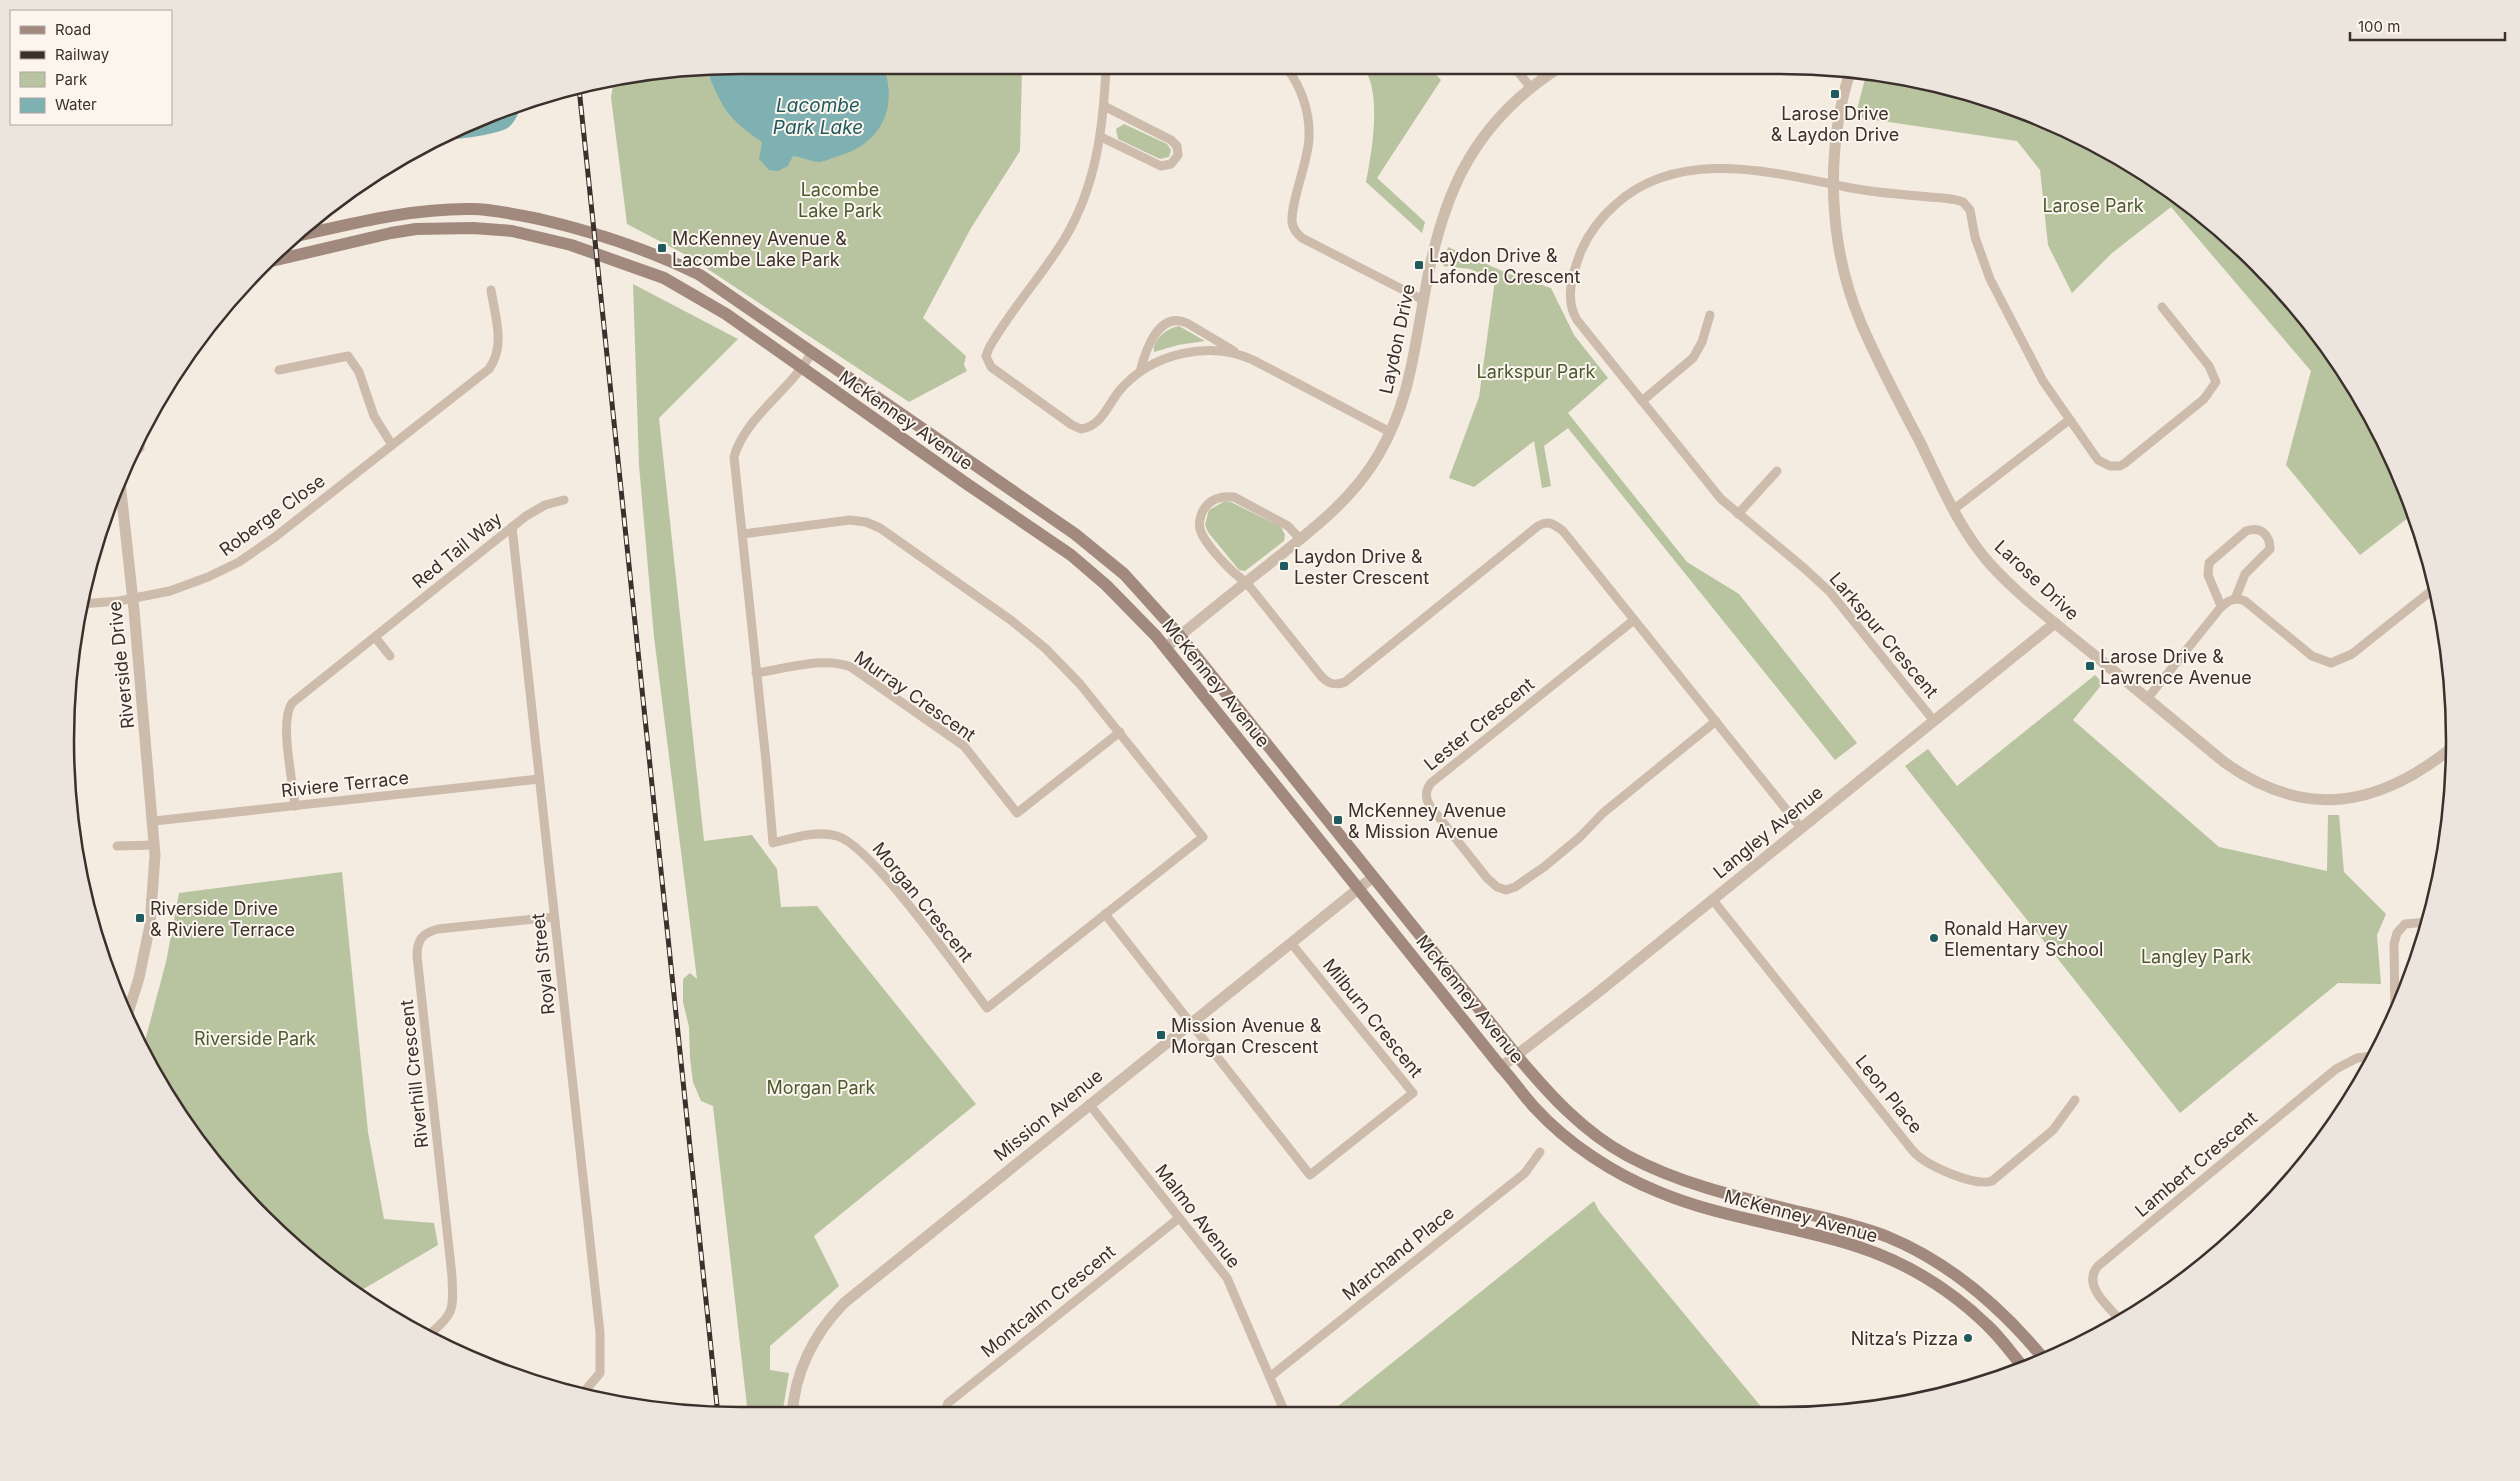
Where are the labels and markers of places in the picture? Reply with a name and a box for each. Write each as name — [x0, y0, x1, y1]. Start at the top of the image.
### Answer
marker: Larose Drive & Laydon Drive — [1829, 88, 1841, 100]
place label: Larose Drive & Laydon Drive — [1771, 103, 1899, 145]
place label: McKenney Avenue & Lacombe Lake Park — [672, 228, 847, 270]
marker: McKenney Avenue & Lacombe Lake Park — [656, 242, 668, 254]
place label: Laydon Drive & Lafonde Crescent — [1429, 245, 1580, 287]
marker: Laydon Drive & Lafonde Crescent — [1413, 259, 1425, 271]
place label: Laydon Drive & Lester Crescent — [1294, 546, 1429, 588]
marker: Laydon Drive & Lester Crescent — [1278, 560, 1290, 572]
place label: Larose Drive & Lawrence Avenue — [2100, 646, 2252, 688]
marker: Larose Drive & Lawrence Avenue — [2084, 660, 2096, 672]
place label: McKenney Avenue & Mission Avenue — [1348, 800, 1506, 842]
marker: McKenney Avenue & Mission Avenue — [1332, 814, 1344, 826]
place label: Riverside Drive & Riviere Terrace — [150, 898, 295, 940]
marker: Riverside Drive & Riviere Terrace — [134, 912, 146, 924]
place label: Ronald Harvey Elementary School — [1944, 918, 2103, 960]
marker: Ronald Harvey Elementary School — [1928, 932, 1940, 944]
place label: Mission Avenue & Morgan Crescent — [1171, 1015, 1322, 1057]
marker: Mission Avenue & Morgan Crescent — [1155, 1029, 1167, 1041]
place label: Nitza’s Pizza — [1851, 1328, 1958, 1349]
marker: Nitza’s Pizza — [1962, 1332, 1974, 1344]

